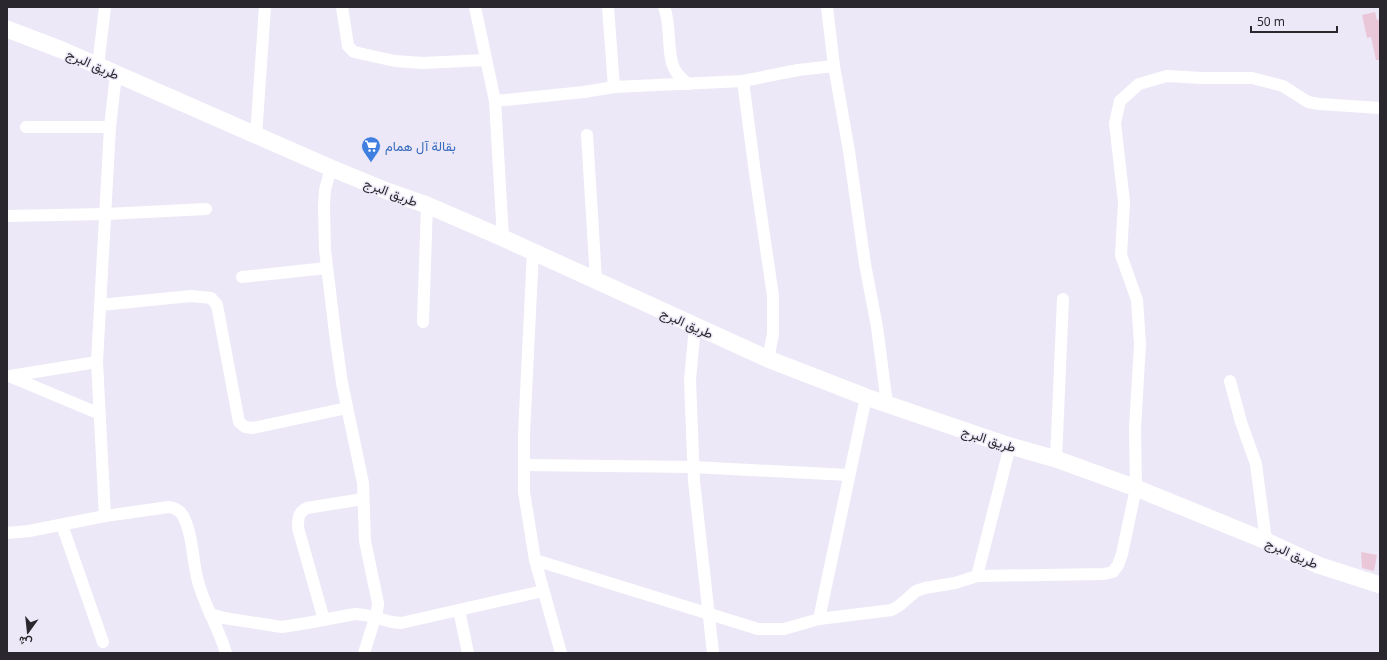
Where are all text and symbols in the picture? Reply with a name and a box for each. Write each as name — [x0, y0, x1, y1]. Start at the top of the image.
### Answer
scale bar — [1251, 8, 1337, 34]
text: 50 m — [1257, 13, 1285, 30]
street label: طريق البرج — [63, 44, 122, 85]
supermarket icon: بقالة آل همام — [360, 135, 382, 163]
place label: بقالة آل همام — [385, 137, 456, 155]
street label: طريق البرج — [361, 174, 420, 211]
street label: طريق البرج — [657, 303, 716, 344]
street label: طريق البرج — [959, 422, 1018, 457]
street label: طريق البرج — [1262, 533, 1321, 574]
north arrow — [8, 612, 48, 652]
text: ش — [17, 633, 34, 651]

